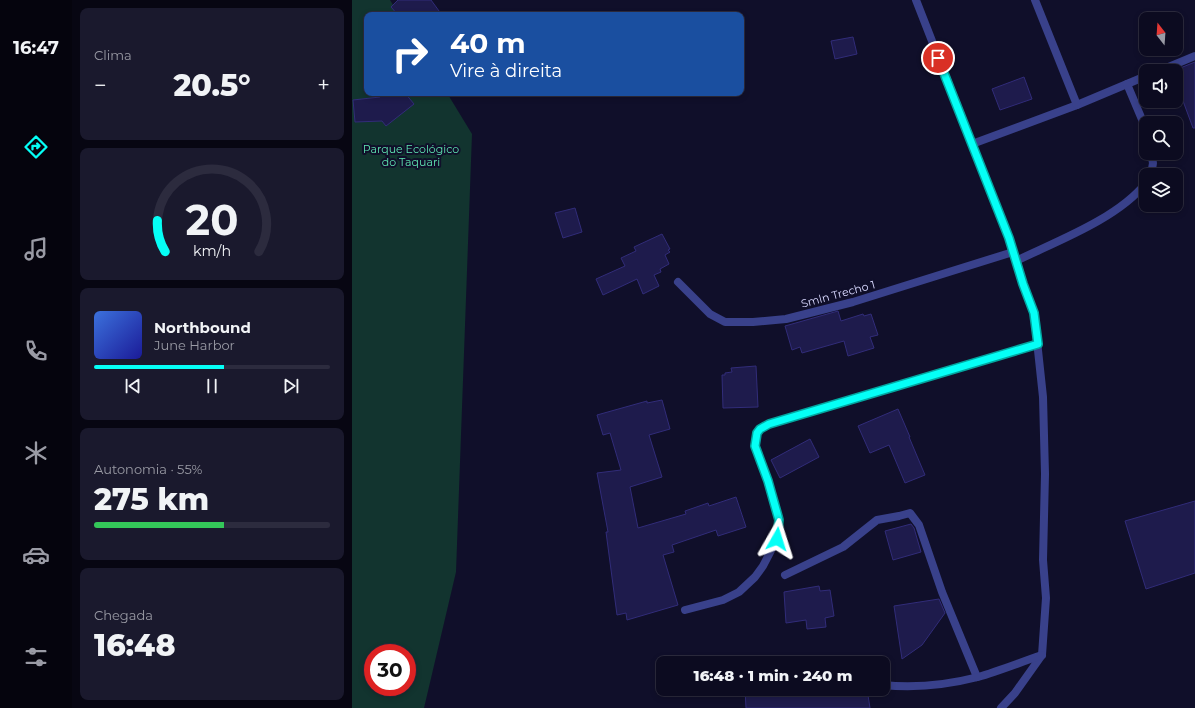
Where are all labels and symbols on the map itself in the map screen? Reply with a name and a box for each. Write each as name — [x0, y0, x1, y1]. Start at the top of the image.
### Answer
north arrow — [1139, 12, 1183, 56]
pin — [921, 41, 955, 75]
park label: Parque Ecológico do Taquari — [363, 142, 459, 169]
street label: Smln Trecho 1 — [799, 277, 877, 311]
position arrow — [756, 518, 798, 560]
speed limit sign: 30 — [364, 644, 416, 696]

